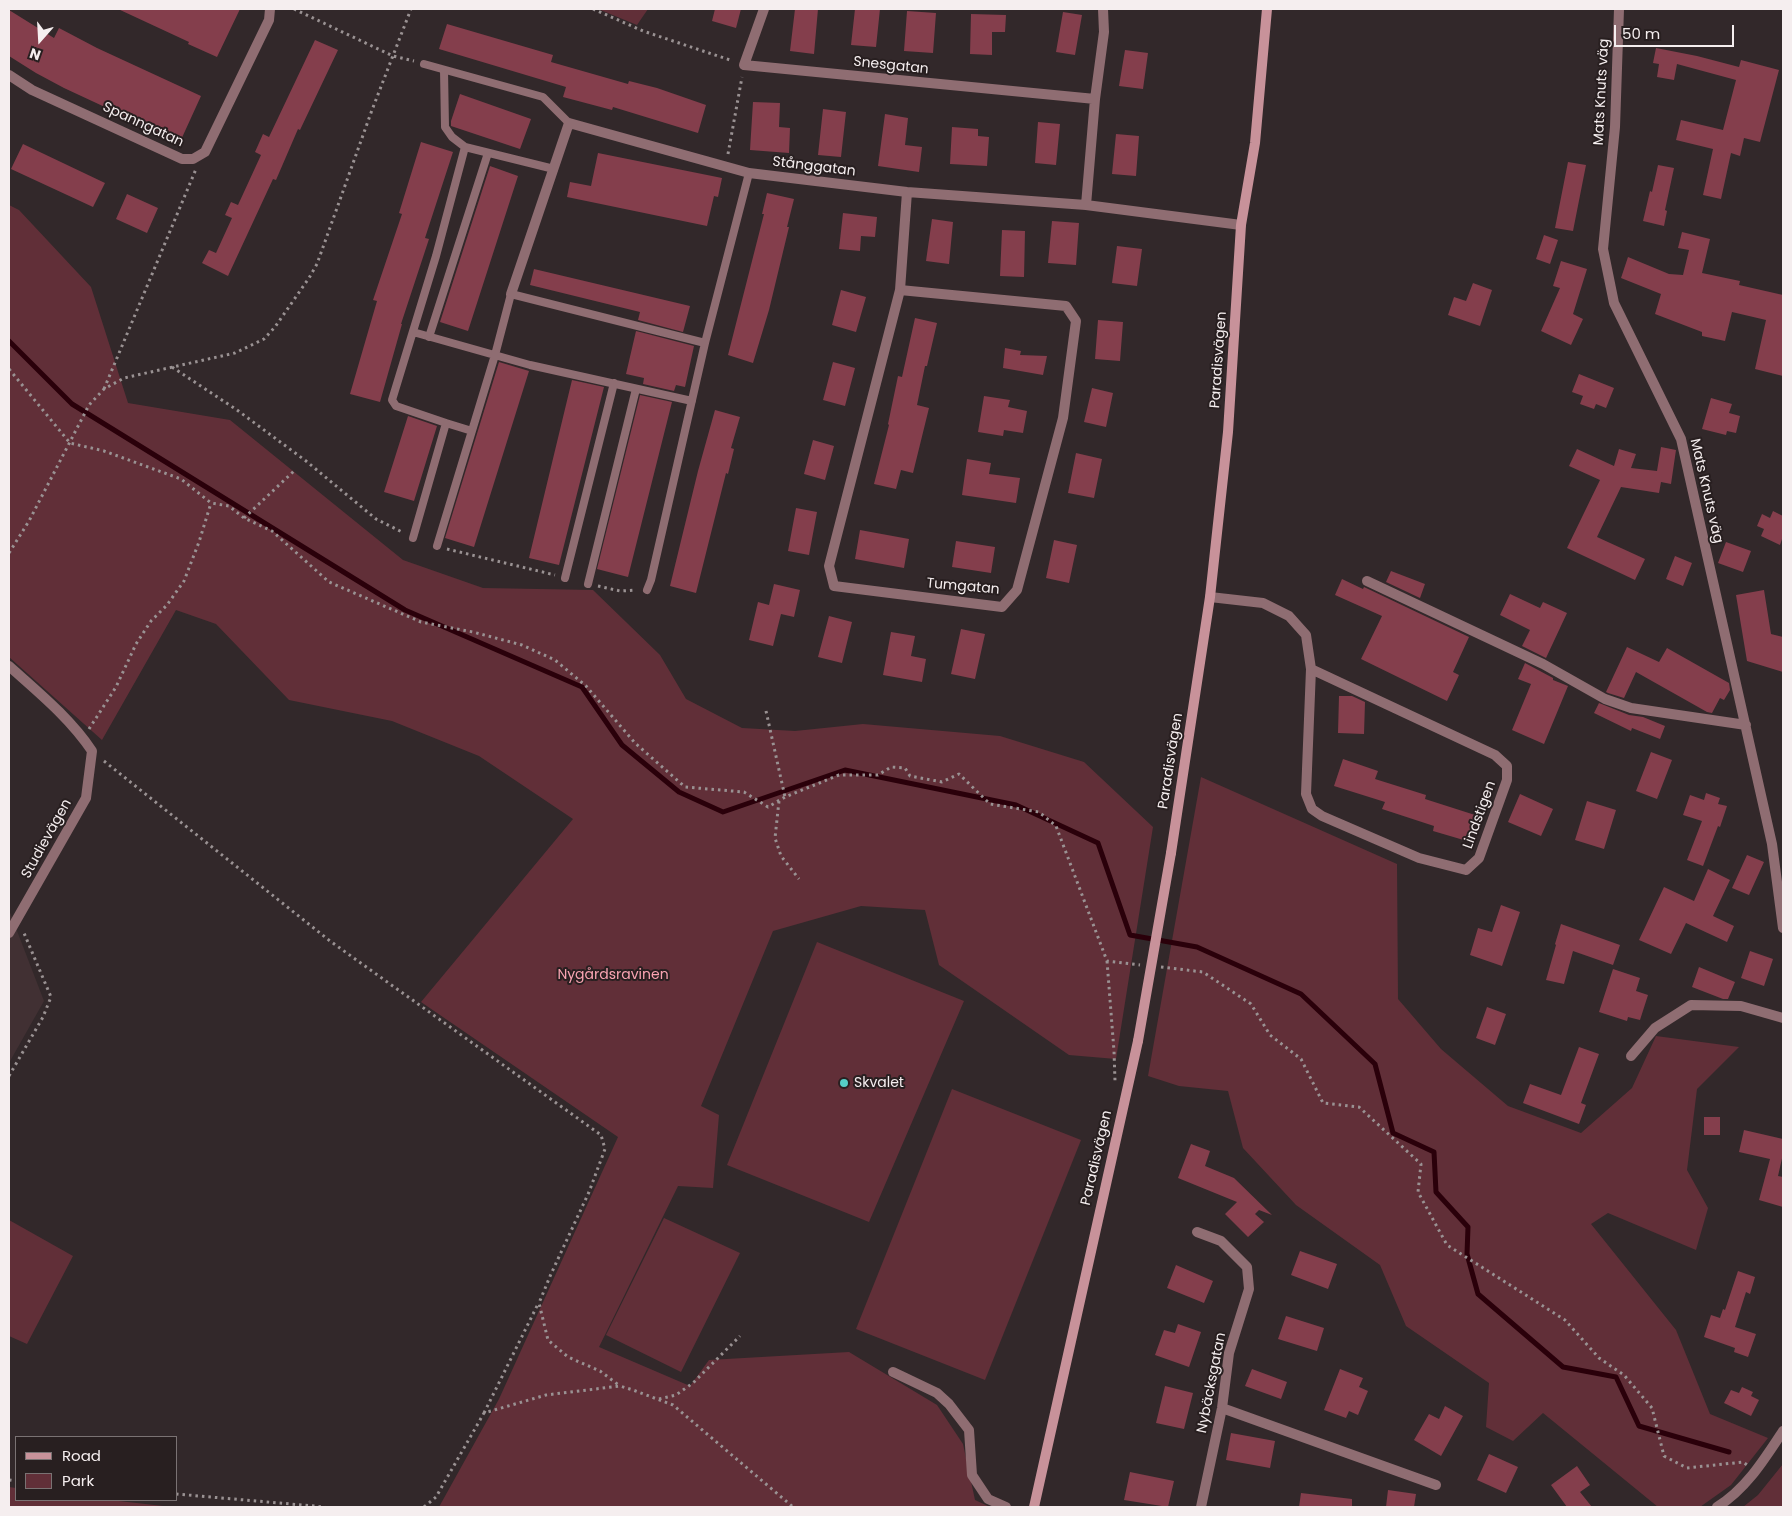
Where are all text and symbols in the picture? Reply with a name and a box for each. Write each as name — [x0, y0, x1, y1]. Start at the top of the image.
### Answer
north arrow — [15, 15, 65, 65]
scale bar — [1617, 15, 1737, 47]
text: 50 m — [1622, 23, 1660, 44]
street label: Mats Knuts väg — [1591, 38, 1613, 146]
text: N — [27, 43, 43, 65]
street label: Snesgatan — [853, 54, 929, 78]
street label: Spanngatan — [100, 99, 186, 151]
street label: Stånggatan — [771, 154, 857, 180]
street label: Paradisvägen — [1207, 311, 1231, 409]
street label: Mats Knuts väg — [1686, 437, 1726, 545]
street label: Tumgatan — [926, 575, 1000, 599]
street label: Paradisvägen — [1155, 712, 1187, 810]
street label: Lindstigen — [1460, 779, 1500, 851]
street label: Studievägen — [18, 796, 76, 882]
park label: Nygårdsravinen — [557, 967, 669, 983]
place label: Skvalet — [854, 1075, 904, 1091]
marker: Skvalet — [838, 1077, 850, 1089]
street label: Paradisvägen — [1078, 1109, 1116, 1207]
street label: Nybäcksgatan — [1194, 1331, 1230, 1435]
legend — [15, 1436, 178, 1501]
text: Road — [62, 1445, 101, 1466]
text: Park — [62, 1470, 94, 1491]

